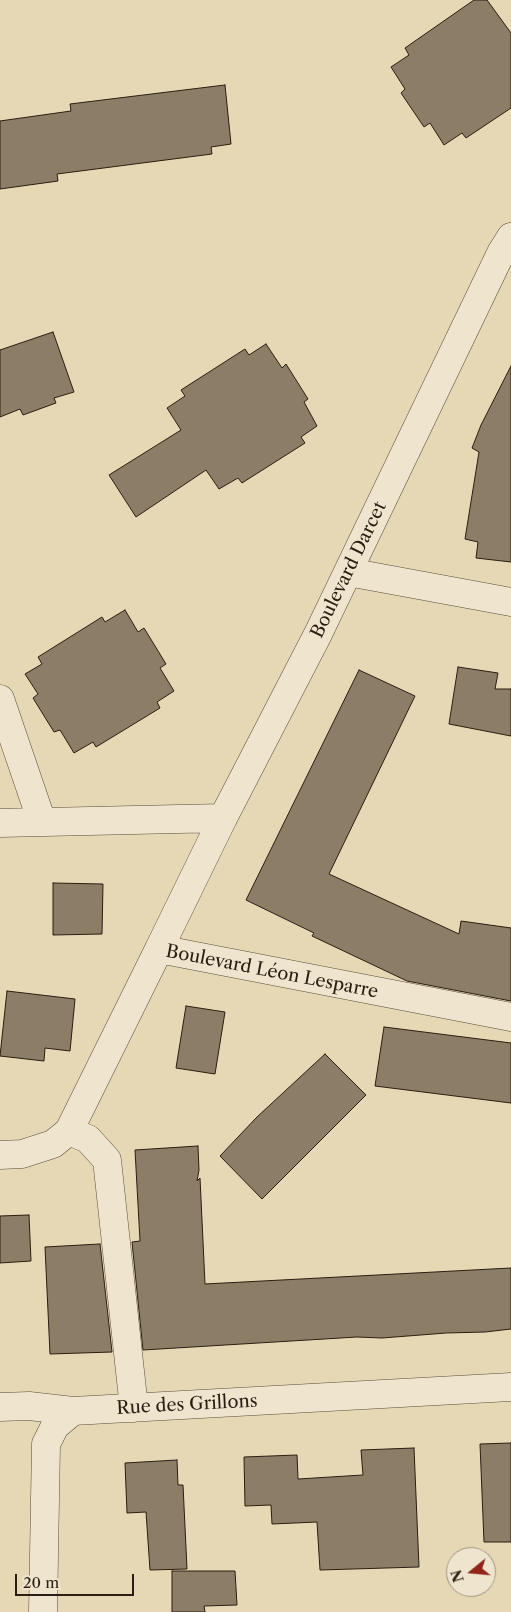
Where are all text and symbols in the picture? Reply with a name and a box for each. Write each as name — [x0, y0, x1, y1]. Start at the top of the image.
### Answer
street label: Boulevard Darcet — [307, 498, 391, 642]
street label: Boulevard Léon Lesparre — [164, 941, 380, 1003]
street label: Rue des Grillons — [116, 1391, 258, 1419]
north arrow — [446, 1547, 496, 1597]
scale bar — [18, 1564, 136, 1596]
text: N — [447, 1568, 468, 1585]
text: 20 m — [23, 1573, 59, 1592]

